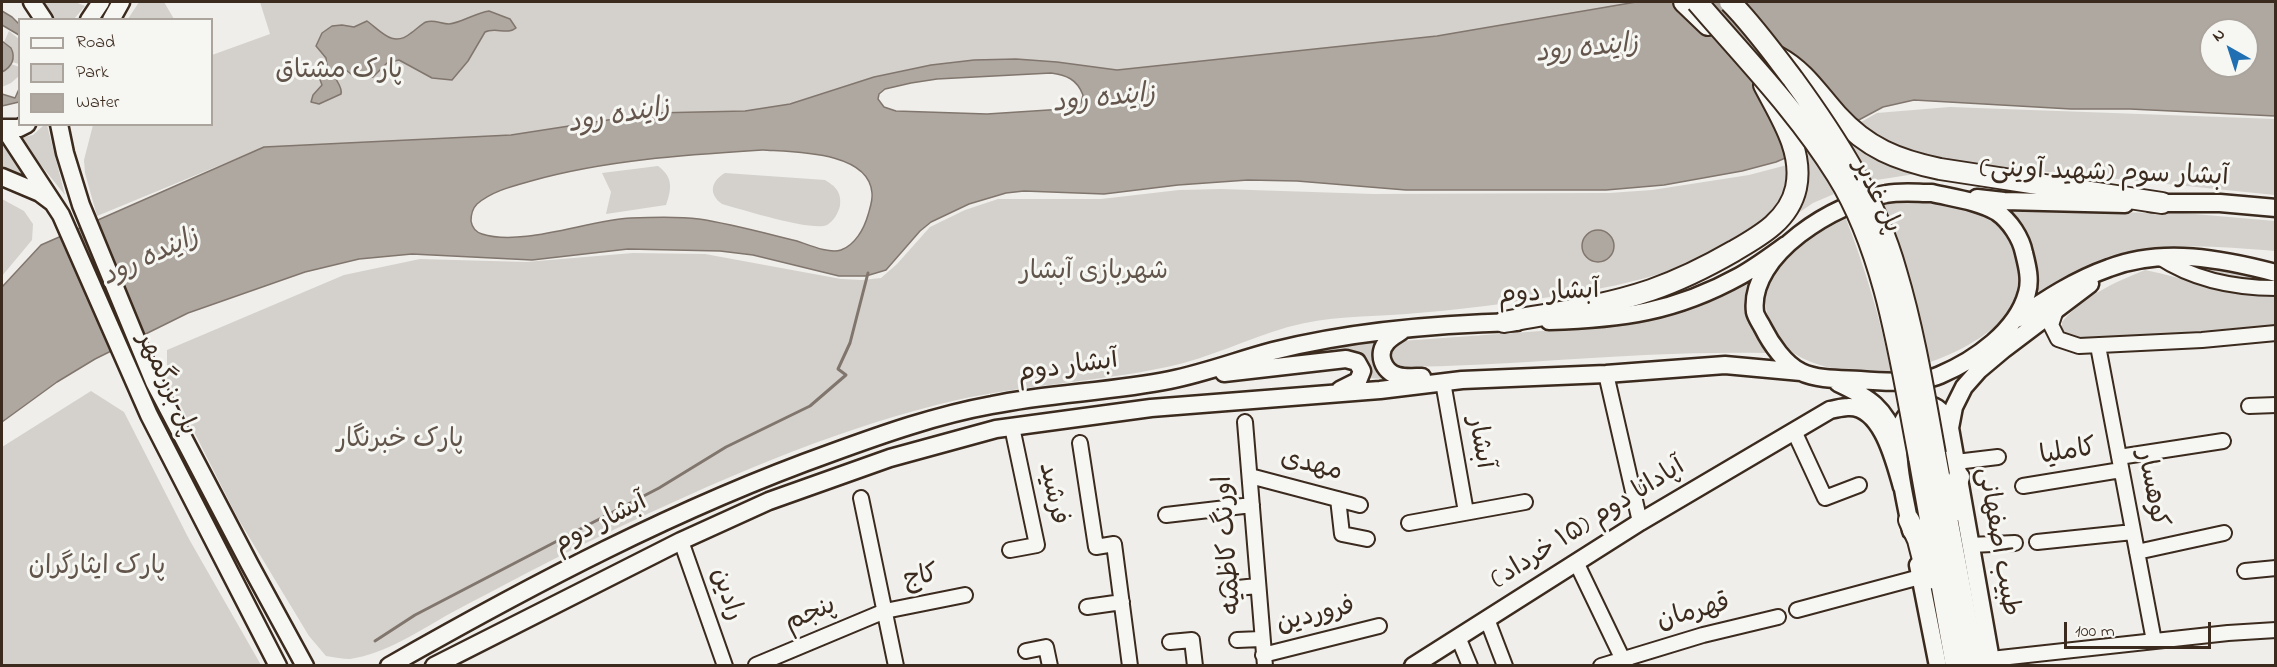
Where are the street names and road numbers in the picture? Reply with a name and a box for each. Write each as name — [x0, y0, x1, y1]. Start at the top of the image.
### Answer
street label: پل غدیر — [1844, 155, 1906, 239]
street label: آبشار سوم (شهید آوینی) — [1979, 155, 2229, 195]
street label: آبشار دوم — [1498, 277, 1600, 313]
street label: پل بزرگمهر — [128, 329, 202, 441]
street label: آبشار دوم — [1016, 347, 1120, 391]
street label: آبشار — [1458, 415, 1498, 471]
street label: کاملیا — [2038, 434, 2098, 474]
street label: مهدی — [1277, 444, 1345, 490]
street label: کوهسار — [2127, 448, 2173, 530]
street label: آپادانا دوم (۱۵ خرداد) — [1486, 453, 1692, 597]
street label: فرشید — [1029, 460, 1073, 528]
street label: طبیب اصفهانی — [1968, 465, 2024, 619]
street label: اورنگ کاظمیه — [1210, 475, 1250, 615]
street label: آبشار دوم — [549, 488, 653, 562]
street label: کاج — [901, 560, 941, 598]
street label: رادین — [702, 565, 748, 625]
street label: قهرمان — [1654, 589, 1734, 639]
street label: پنجم — [781, 591, 841, 641]
street label: فروردین — [1274, 592, 1358, 642]

